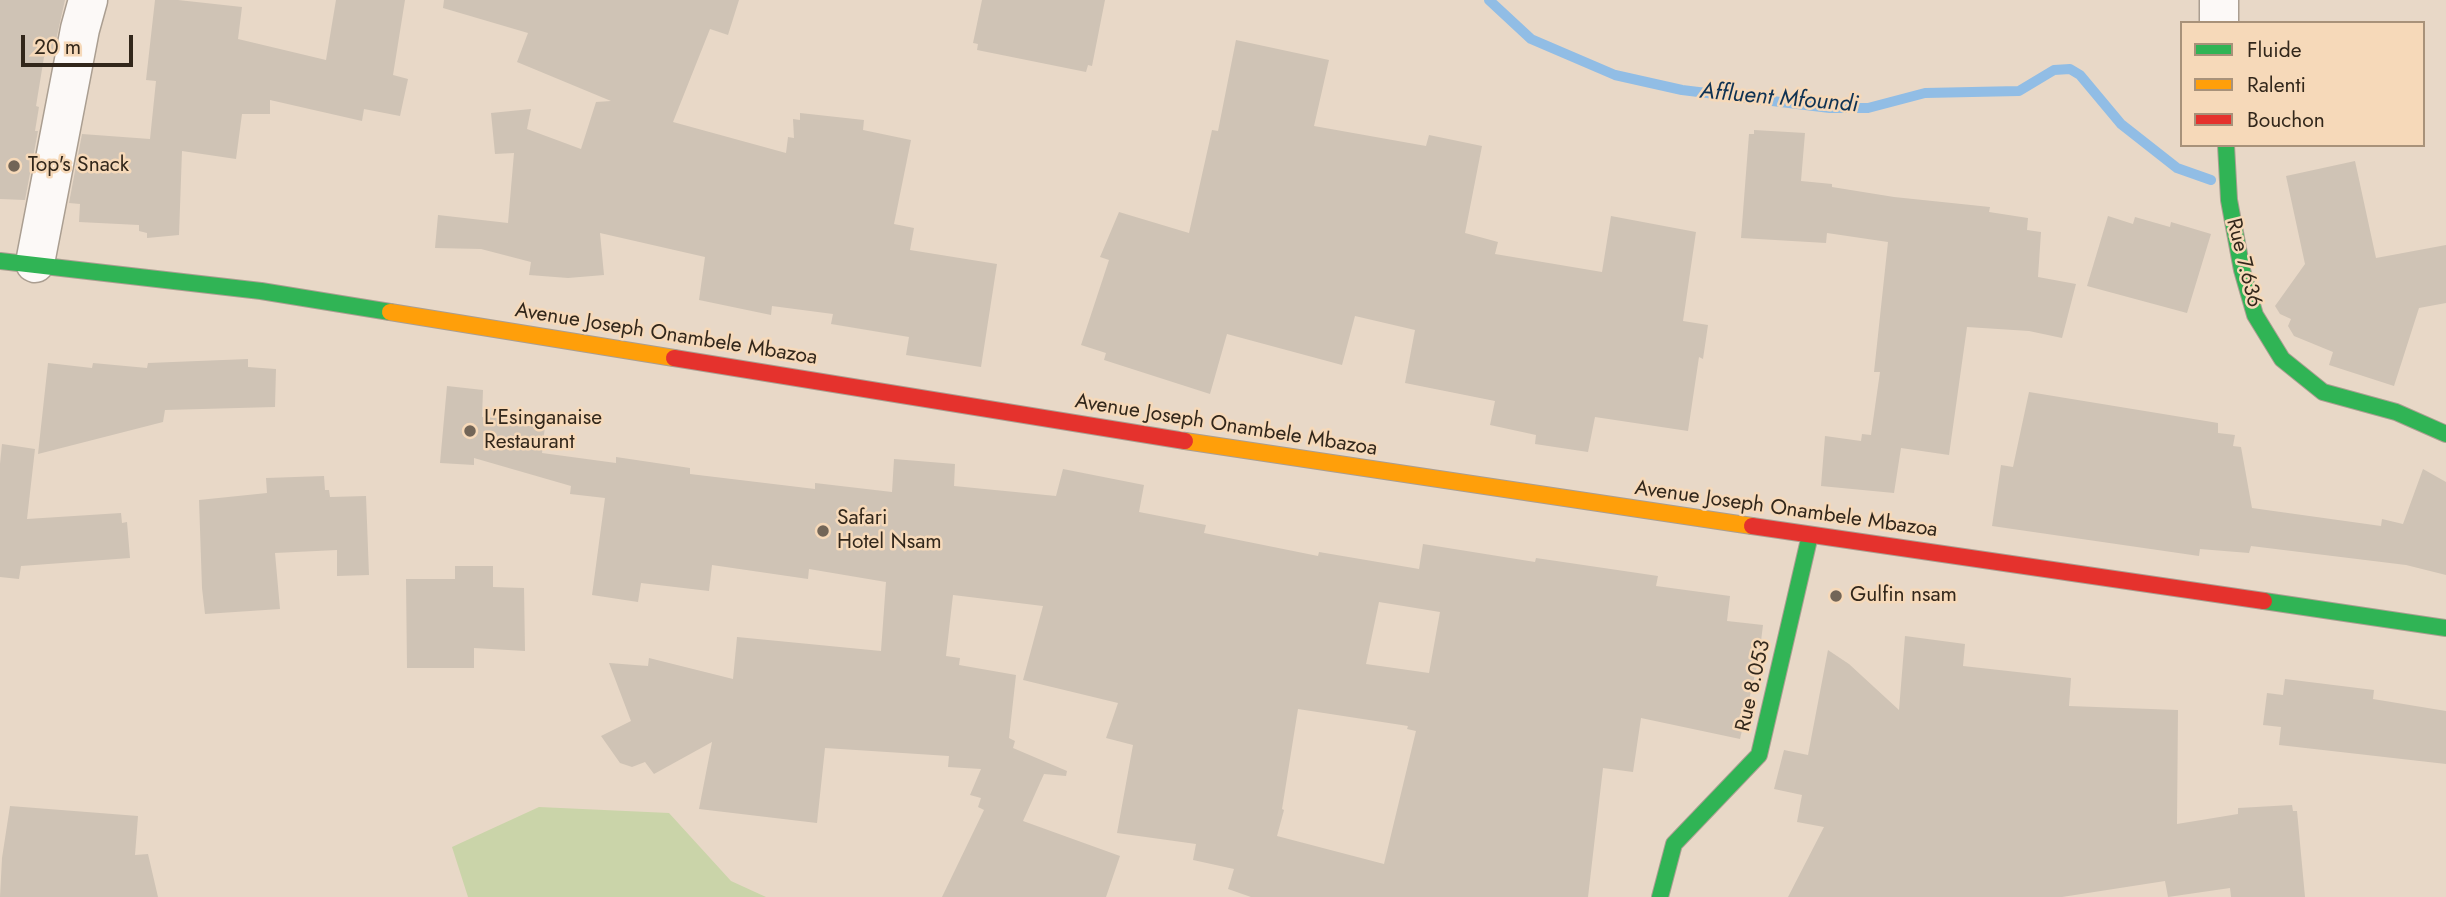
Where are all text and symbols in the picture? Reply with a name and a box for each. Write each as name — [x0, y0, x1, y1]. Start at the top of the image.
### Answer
scale bar — [24, 21, 136, 65]
legend — [2180, 21, 2425, 147]
text: 20 m — [34, 32, 81, 62]
text: Fluide — [2247, 35, 2302, 65]
text: Ralenti — [2247, 70, 2306, 100]
water label: Affluent Mfoundi — [1699, 78, 1859, 120]
text: Bouchon — [2247, 105, 2325, 135]
place label: Top's Snack — [28, 153, 129, 179]
marker: Top's Snack — [6, 158, 22, 174]
street label: Rue 7.636 — [2220, 216, 2266, 310]
street label: Avenue Joseph Onambele Mbazoa — [513, 299, 819, 371]
street label: Avenue Joseph Onambele Mbazoa — [1073, 390, 1379, 462]
place label: L'Esinganaise Restaurant — [484, 406, 602, 456]
marker: L'Esinganaise Restaurant — [462, 423, 478, 439]
street label: Avenue Joseph Onambele Mbazoa — [1633, 476, 1939, 544]
place label: Safari Hotel Nsam — [837, 506, 942, 556]
marker: Safari Hotel Nsam — [815, 523, 831, 539]
place label: Gulfin nsam — [1850, 583, 1957, 609]
marker: Gulfin nsam — [1828, 588, 1844, 604]
street label: Rue 8.053 — [1731, 638, 1777, 734]

